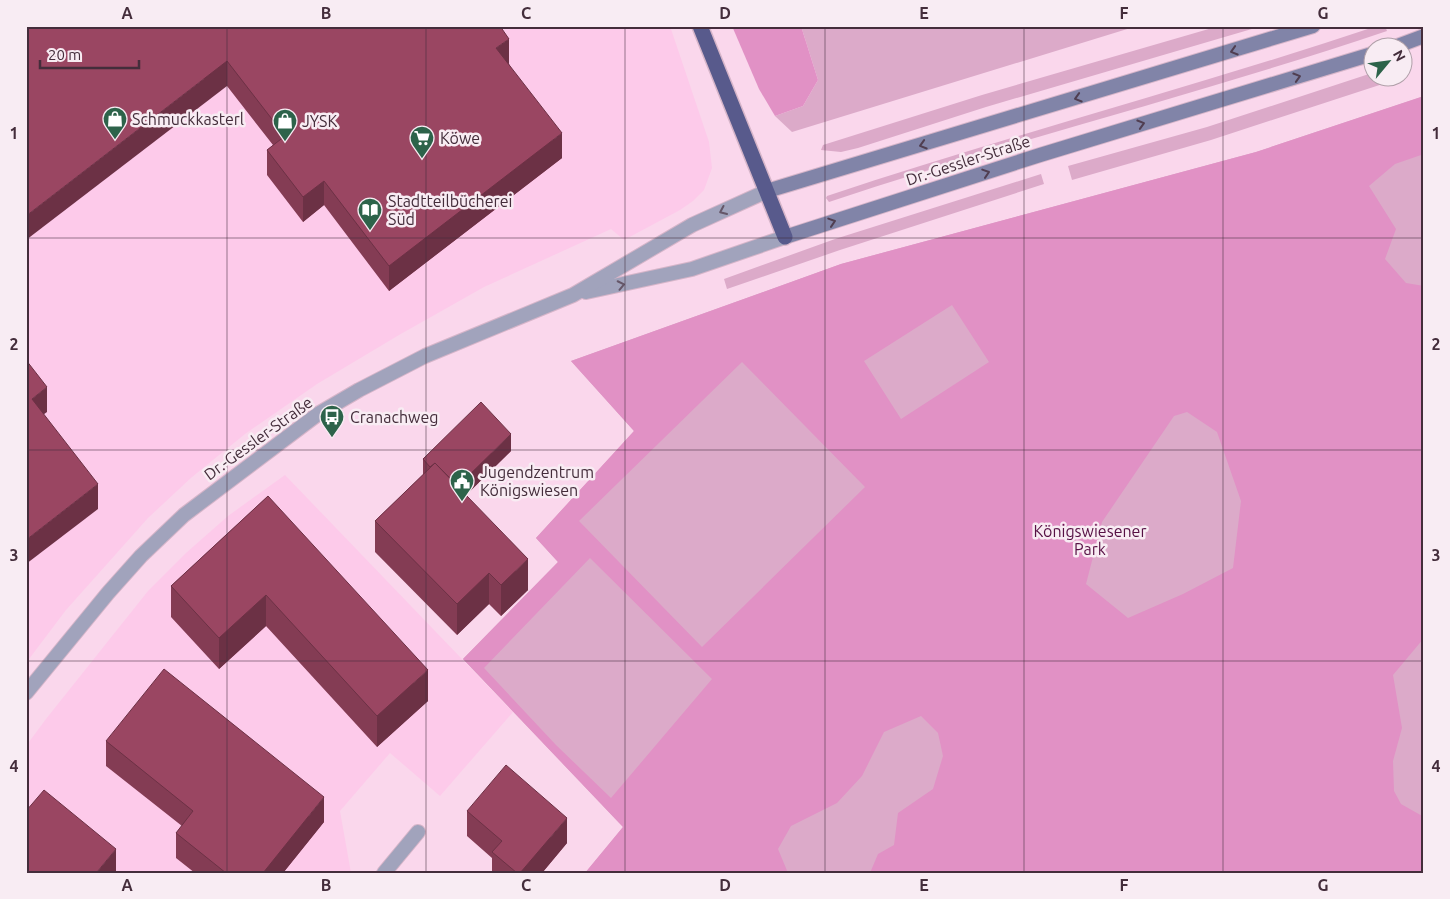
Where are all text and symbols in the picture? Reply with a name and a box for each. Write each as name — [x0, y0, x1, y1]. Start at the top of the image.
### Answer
text: A — [121, 4, 133, 22]
text: B — [321, 4, 331, 22]
text: C — [521, 4, 531, 22]
text: D — [719, 4, 731, 22]
text: E — [919, 4, 929, 22]
text: F — [1120, 4, 1129, 22]
text: G — [1317, 4, 1329, 22]
scale bar — [40, 38, 139, 70]
north arrow — [1362, 38, 1412, 88]
one-way arrow — [1230, 45, 1238, 55]
text: 20 m — [48, 46, 81, 63]
text: N — [1390, 47, 1409, 64]
one-way arrow — [1292, 72, 1301, 82]
one-way arrow — [1075, 92, 1083, 102]
shop icon: Schmuckkasterl — [102, 106, 128, 140]
shop icon: JYSK — [272, 108, 298, 142]
place label: Schmuckkasterl — [132, 110, 244, 128]
place label: JYSK — [302, 112, 338, 130]
one-way arrow — [1137, 120, 1145, 130]
text: 1 — [9, 124, 19, 142]
text: 1 — [1431, 124, 1441, 142]
supermarket icon: Köwe — [409, 125, 435, 159]
place label: Köwe — [440, 129, 480, 147]
street label: Dr.-Gessler-Straße — [904, 131, 1032, 189]
one-way arrow — [919, 139, 927, 149]
one-way arrow — [982, 168, 990, 178]
place label: Stadtteilbücherei Süd — [388, 192, 512, 228]
library icon: Stadtteilbücherei Süd — [357, 197, 383, 231]
one-way arrow — [719, 205, 728, 215]
one-way arrow — [827, 218, 835, 228]
one-way arrow — [616, 280, 625, 290]
text: 2 — [9, 335, 19, 353]
text: 2 — [1431, 335, 1441, 353]
street label: Dr.-Gessler-Straße — [200, 393, 316, 483]
bus stop icon: Cranachweg — [319, 404, 345, 438]
place label: Cranachweg — [350, 408, 438, 426]
place label: Jugendzentrum Königswiesen — [480, 463, 594, 499]
public building icon: Jugendzentrum Königswiesen — [449, 468, 475, 502]
park label: Königswiesener Park — [1033, 522, 1147, 558]
text: 3 — [9, 546, 19, 564]
text: 3 — [1431, 546, 1441, 564]
text: 4 — [9, 757, 19, 775]
text: 4 — [1431, 757, 1441, 775]
text: A — [121, 876, 133, 894]
text: B — [321, 876, 331, 894]
text: C — [521, 876, 531, 894]
text: D — [719, 876, 731, 894]
text: E — [919, 876, 929, 894]
text: F — [1120, 876, 1129, 894]
text: G — [1317, 876, 1329, 894]

